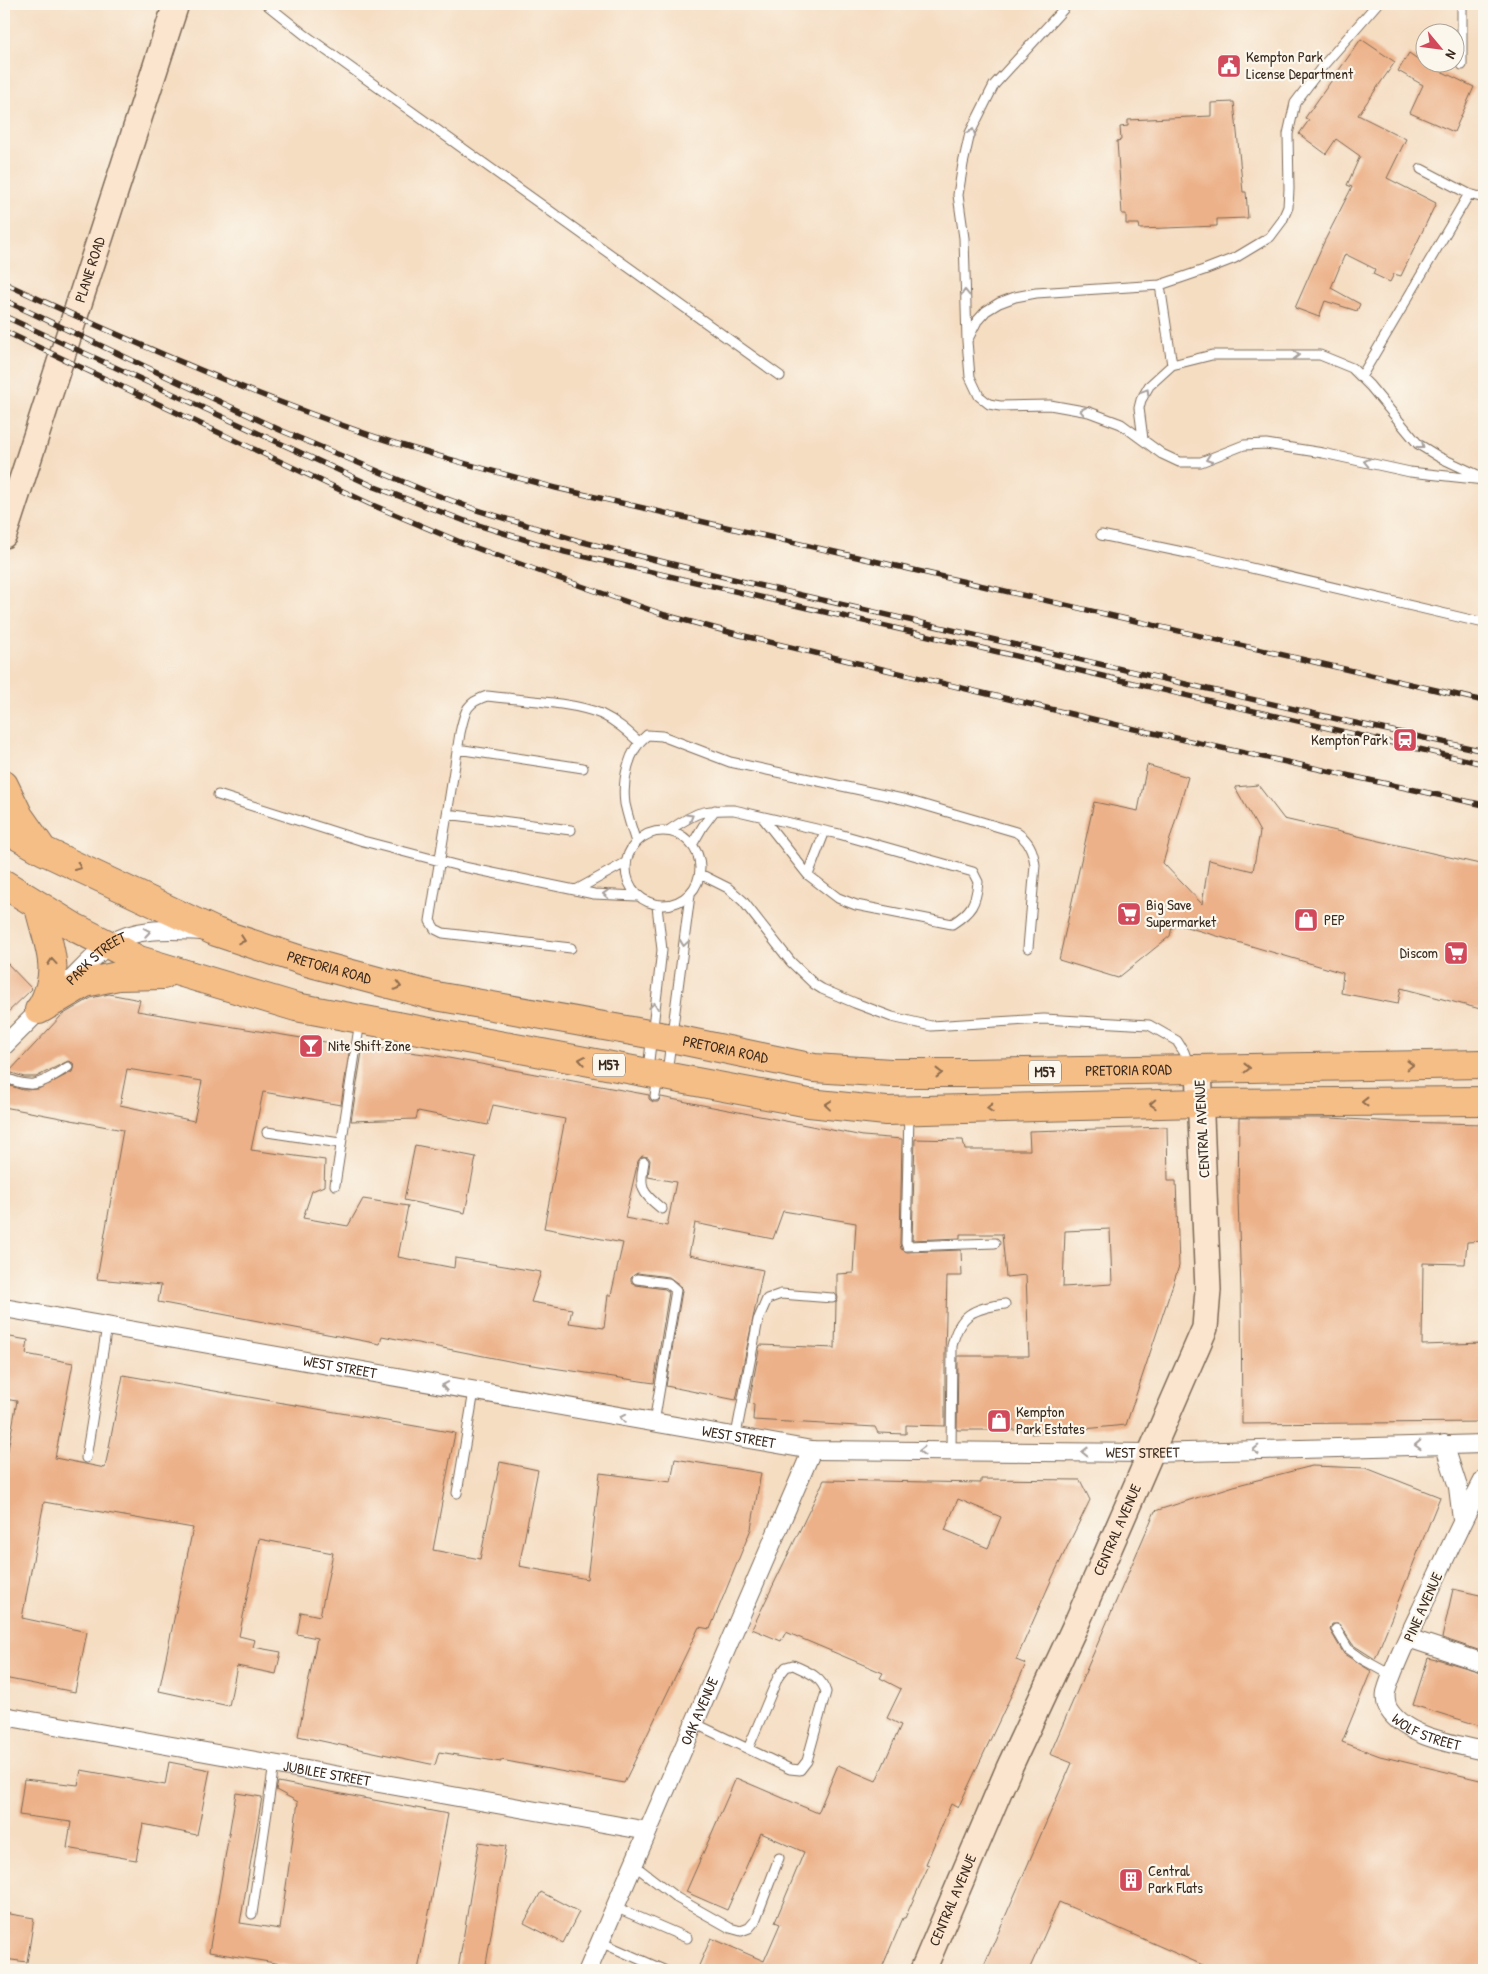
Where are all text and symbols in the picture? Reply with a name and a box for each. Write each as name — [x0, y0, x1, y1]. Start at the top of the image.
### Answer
north arrow — [1416, 22, 1466, 72]
place label: Kempton Park License Department — [1246, 46, 1354, 84]
text: N — [1441, 47, 1462, 63]
public building icon: Kempton Park License Department — [1216, 53, 1242, 79]
one-way arrow — [966, 128, 976, 137]
street label: PLANE ROAD — [69, 233, 110, 305]
one-way arrow — [960, 288, 971, 296]
one-way arrow — [1292, 350, 1300, 360]
one-way arrow — [1140, 388, 1150, 397]
one-way arrow — [1079, 407, 1088, 417]
one-way arrow — [1415, 439, 1425, 448]
one-way arrow — [1205, 453, 1214, 463]
one-way arrow — [1363, 457, 1371, 468]
station icon: Kempton Park — [1392, 727, 1418, 753]
place label: Kempton Park — [1311, 729, 1388, 750]
one-way arrow — [685, 813, 694, 823]
one-way arrow — [73, 861, 82, 871]
one-way arrow — [602, 889, 610, 900]
place label: Big Save Supermarket — [1146, 894, 1217, 932]
supermarket icon: Big Save Supermarket — [1116, 901, 1142, 927]
shop icon: PEP — [1293, 907, 1319, 933]
place label: PEP — [1324, 909, 1345, 930]
street label: PARK STREET — [61, 926, 130, 990]
one-way arrow — [142, 927, 151, 937]
one-way arrow — [237, 935, 246, 945]
one-way arrow — [679, 939, 690, 947]
supermarket icon: Discom — [1443, 940, 1469, 966]
place label: Discom — [1400, 942, 1438, 963]
street label: PRETORIA ROAD — [284, 945, 375, 989]
one-way arrow — [47, 958, 58, 966]
one-way arrow — [393, 981, 401, 991]
one-way arrow — [649, 1002, 659, 1010]
street label: PRETORIA ROAD — [681, 1030, 771, 1068]
bar icon: Nite Shift Zone — [298, 1033, 324, 1059]
place label: Nite Shift Zone — [328, 1035, 411, 1056]
road number: M57 — [593, 1054, 625, 1076]
one-way arrow — [578, 1056, 586, 1066]
street label: PRETORIA ROAD — [1085, 1058, 1173, 1081]
road number: M57 — [1029, 1060, 1061, 1084]
one-way arrow — [1406, 1060, 1414, 1070]
one-way arrow — [1244, 1062, 1252, 1073]
one-way arrow — [936, 1068, 944, 1078]
street label: CENTRAL AVENUE — [1188, 1079, 1215, 1179]
one-way arrow — [1360, 1097, 1368, 1107]
one-way arrow — [1148, 1099, 1156, 1109]
one-way arrow — [824, 1100, 832, 1111]
one-way arrow — [986, 1103, 994, 1113]
street label: WEST STREET — [302, 1350, 379, 1383]
one-way arrow — [441, 1382, 450, 1392]
place label: Kempton Park Estates — [1016, 1401, 1085, 1439]
shop icon: Kempton Park Estates — [986, 1408, 1012, 1434]
one-way arrow — [618, 1413, 627, 1423]
street label: WEST STREET — [700, 1420, 778, 1454]
one-way arrow — [1414, 1440, 1422, 1450]
street label: WEST STREET — [1105, 1441, 1181, 1463]
one-way arrow — [1251, 1444, 1259, 1455]
one-way arrow — [918, 1446, 926, 1456]
one-way arrow — [1081, 1447, 1088, 1457]
street label: CENTRAL AVENUE — [1087, 1480, 1146, 1579]
street label: PINE AVENUE — [1398, 1568, 1447, 1645]
street label: OAK AVENUE — [675, 1673, 723, 1748]
street label: WOLF STREET — [1387, 1708, 1464, 1756]
street label: JUBILEE STREET — [282, 1755, 373, 1791]
street label: CENTRAL AVENUE — [923, 1850, 981, 1949]
place label: Central Park Flats — [1148, 1860, 1203, 1898]
building icon: Central Park Flats — [1118, 1867, 1144, 1893]

